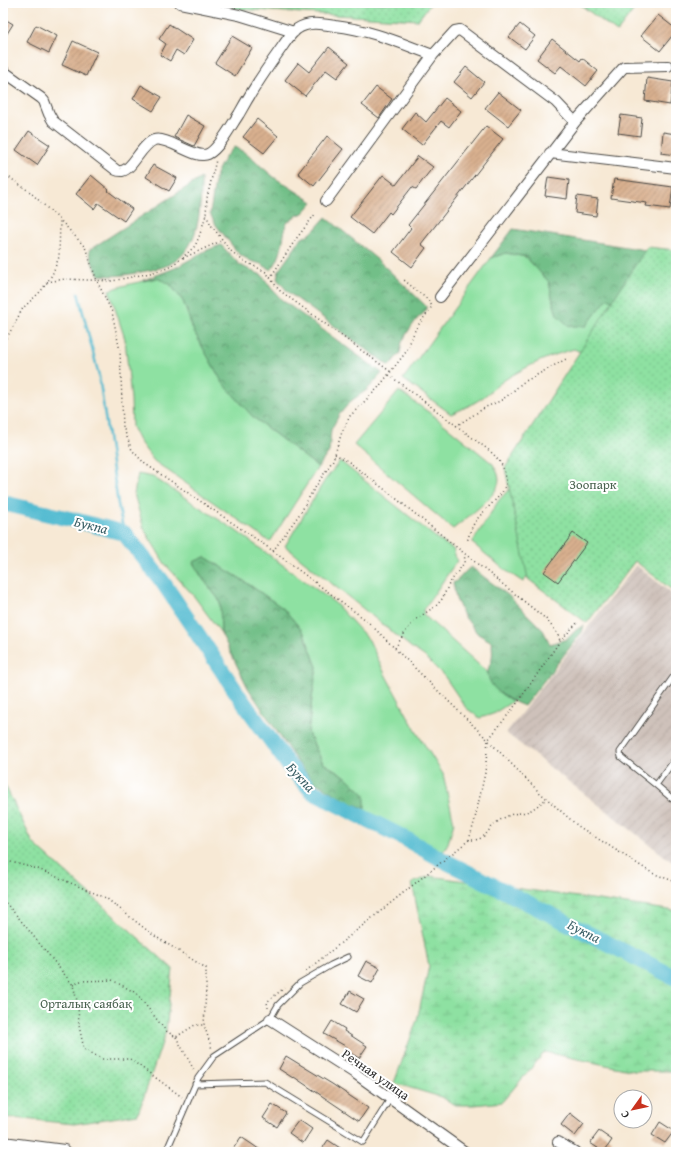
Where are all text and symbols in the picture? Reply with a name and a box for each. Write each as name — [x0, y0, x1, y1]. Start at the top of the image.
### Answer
park label: Зоопарк — [569, 475, 617, 494]
water label: Букпа — [72, 511, 110, 539]
water label: Букпа — [282, 758, 320, 797]
water label: Букпа — [564, 914, 604, 948]
park label: Орталық саябақ — [40, 994, 132, 1013]
street label: Речная улица — [338, 1044, 414, 1105]
north arrow — [613, 1089, 653, 1129]
text: С — [616, 1107, 633, 1121]

